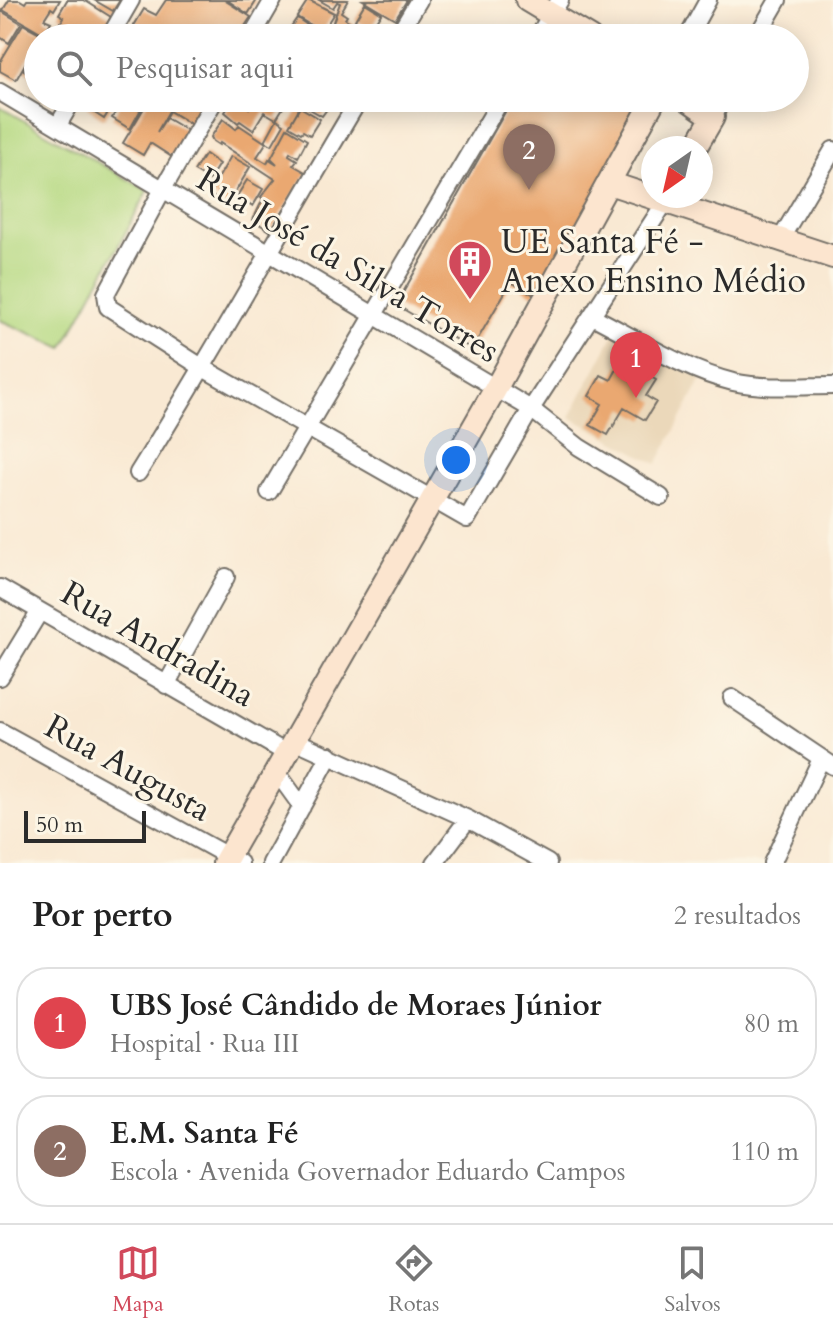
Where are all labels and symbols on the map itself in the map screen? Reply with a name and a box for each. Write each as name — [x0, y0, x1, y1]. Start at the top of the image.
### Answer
pin: 2 — [503, 124, 555, 190]
north arrow — [641, 136, 713, 208]
street label: Rua José da Silva Torres — [188, 156, 508, 374]
place label: UE Santa Fé - Anexo Ensino Médio — [501, 219, 806, 304]
building icon: UE Santa Fé - Anexo Ensino Médio — [446, 238, 494, 301]
pin: 1 — [610, 332, 662, 398]
your location — [436, 440, 476, 480]
street label: Rua Andradina — [53, 570, 263, 718]
street label: Rua Augusta — [37, 703, 220, 833]
scale bar — [24, 807, 146, 843]

